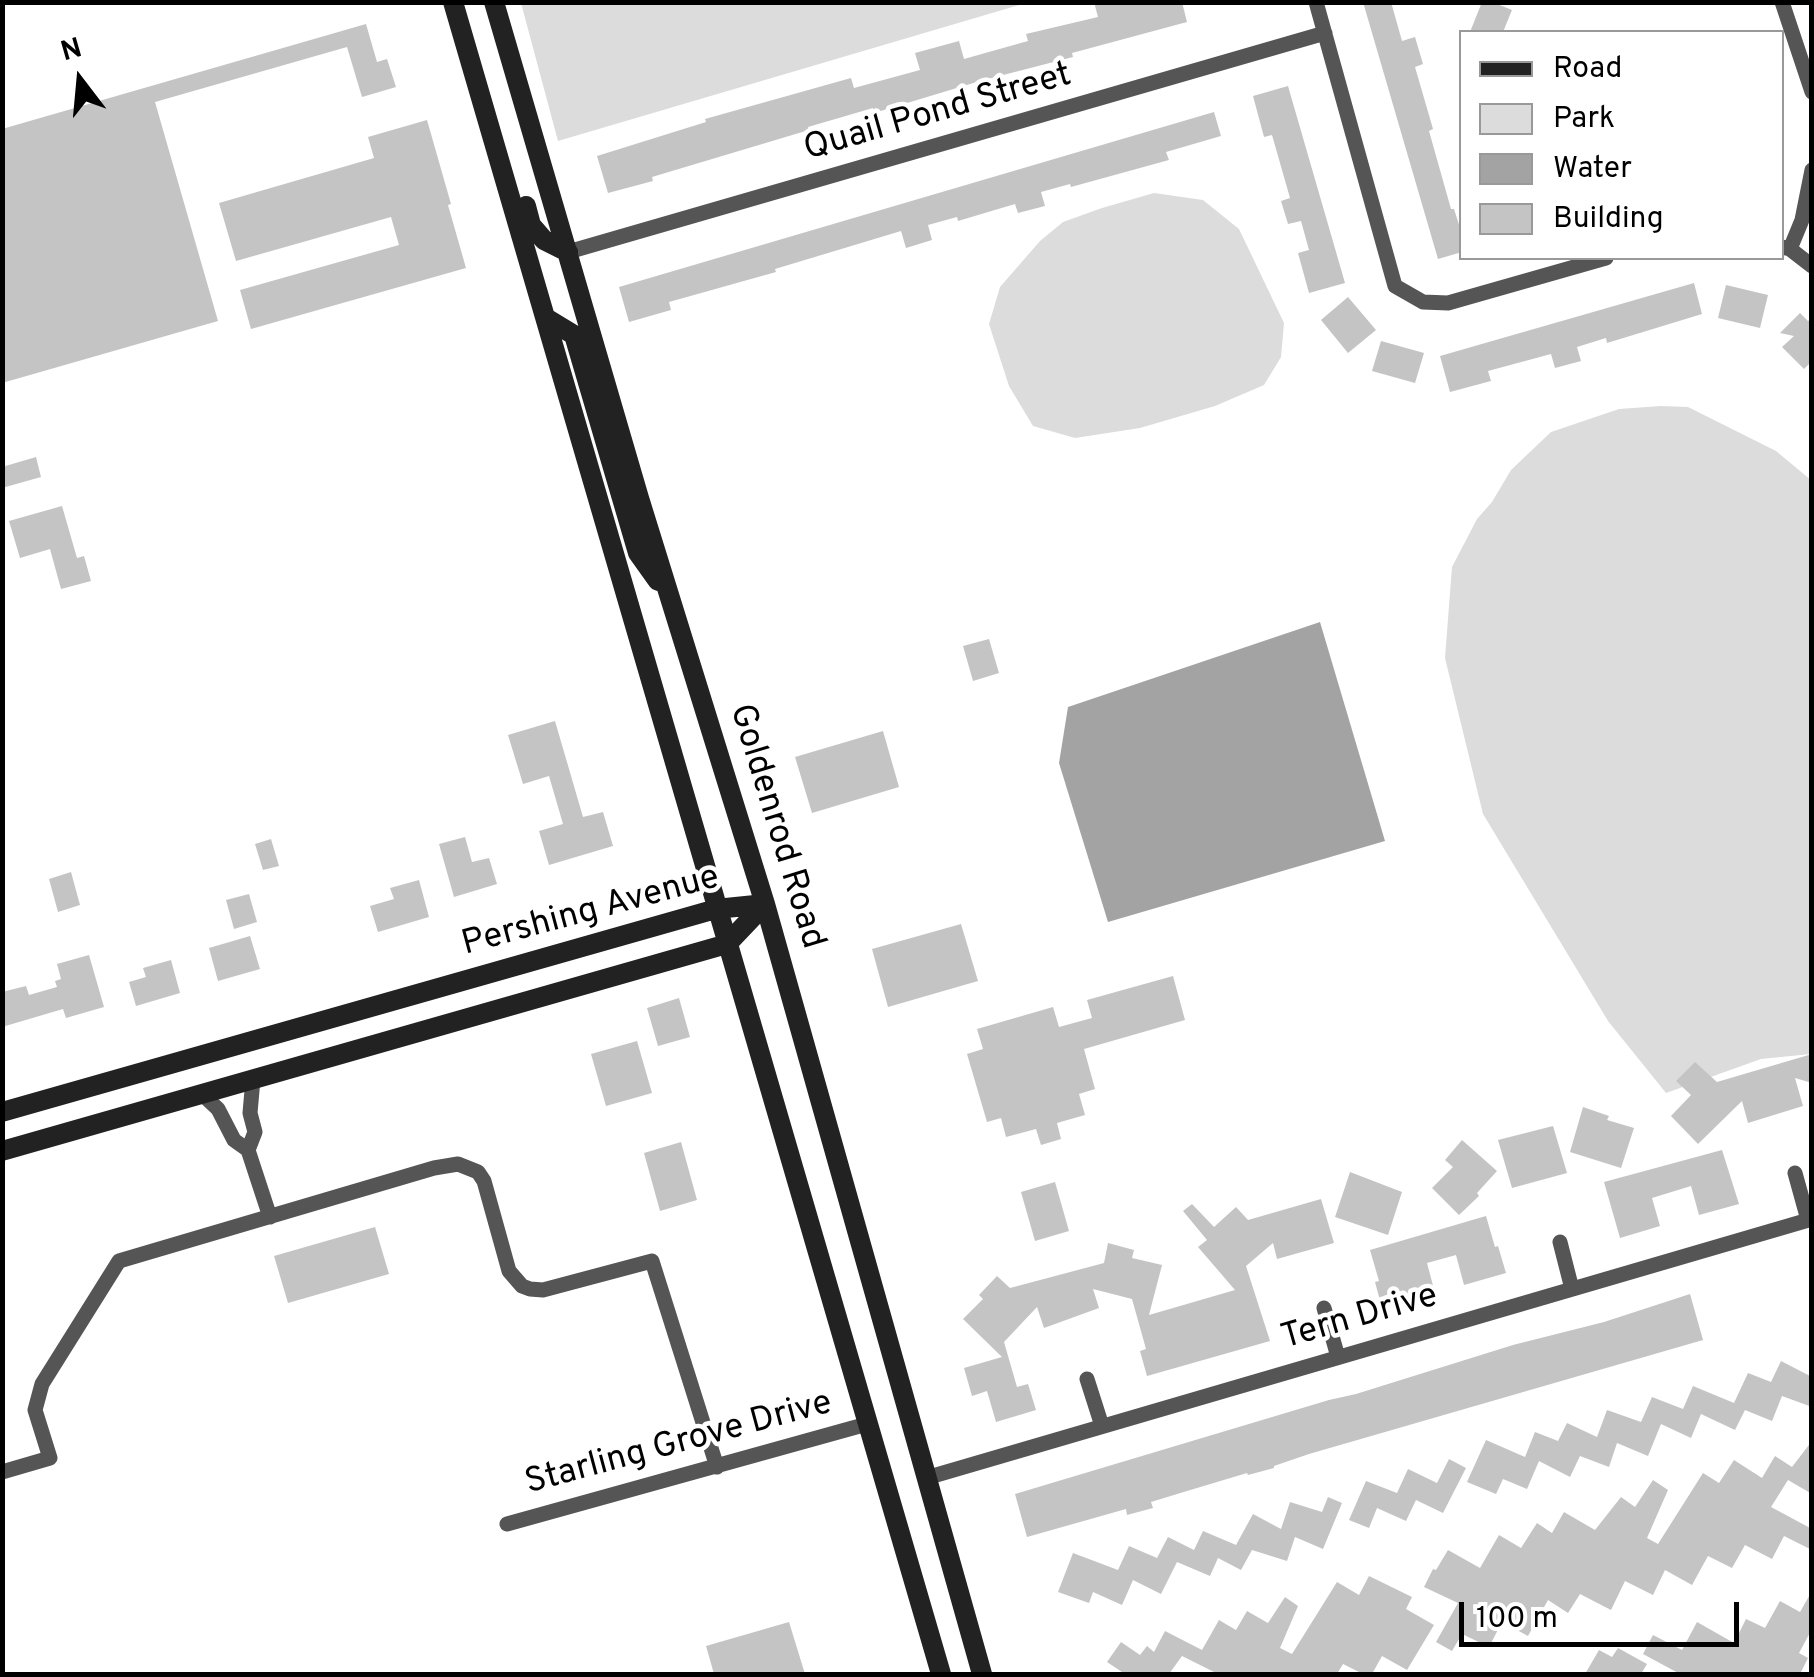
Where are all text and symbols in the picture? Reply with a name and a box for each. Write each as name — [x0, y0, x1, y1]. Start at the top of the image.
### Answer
north arrow — [30, 30, 130, 130]
legend — [1459, 30, 1784, 260]
text: N — [57, 31, 86, 71]
text: Road — [1553, 51, 1622, 88]
street label: Quail Pond Street — [799, 56, 1077, 172]
text: Park — [1553, 101, 1615, 138]
text: Water — [1553, 151, 1632, 188]
text: Building — [1553, 201, 1664, 238]
street label: Goldenrod Road — [718, 700, 832, 954]
street label: Pershing Avenue — [458, 858, 724, 968]
street label: Tern Drive — [1277, 1277, 1443, 1361]
street label: Starling Grove Drive — [521, 1384, 837, 1506]
scale bar — [1464, 1582, 1744, 1644]
text: 100 m — [1476, 1601, 1558, 1638]

